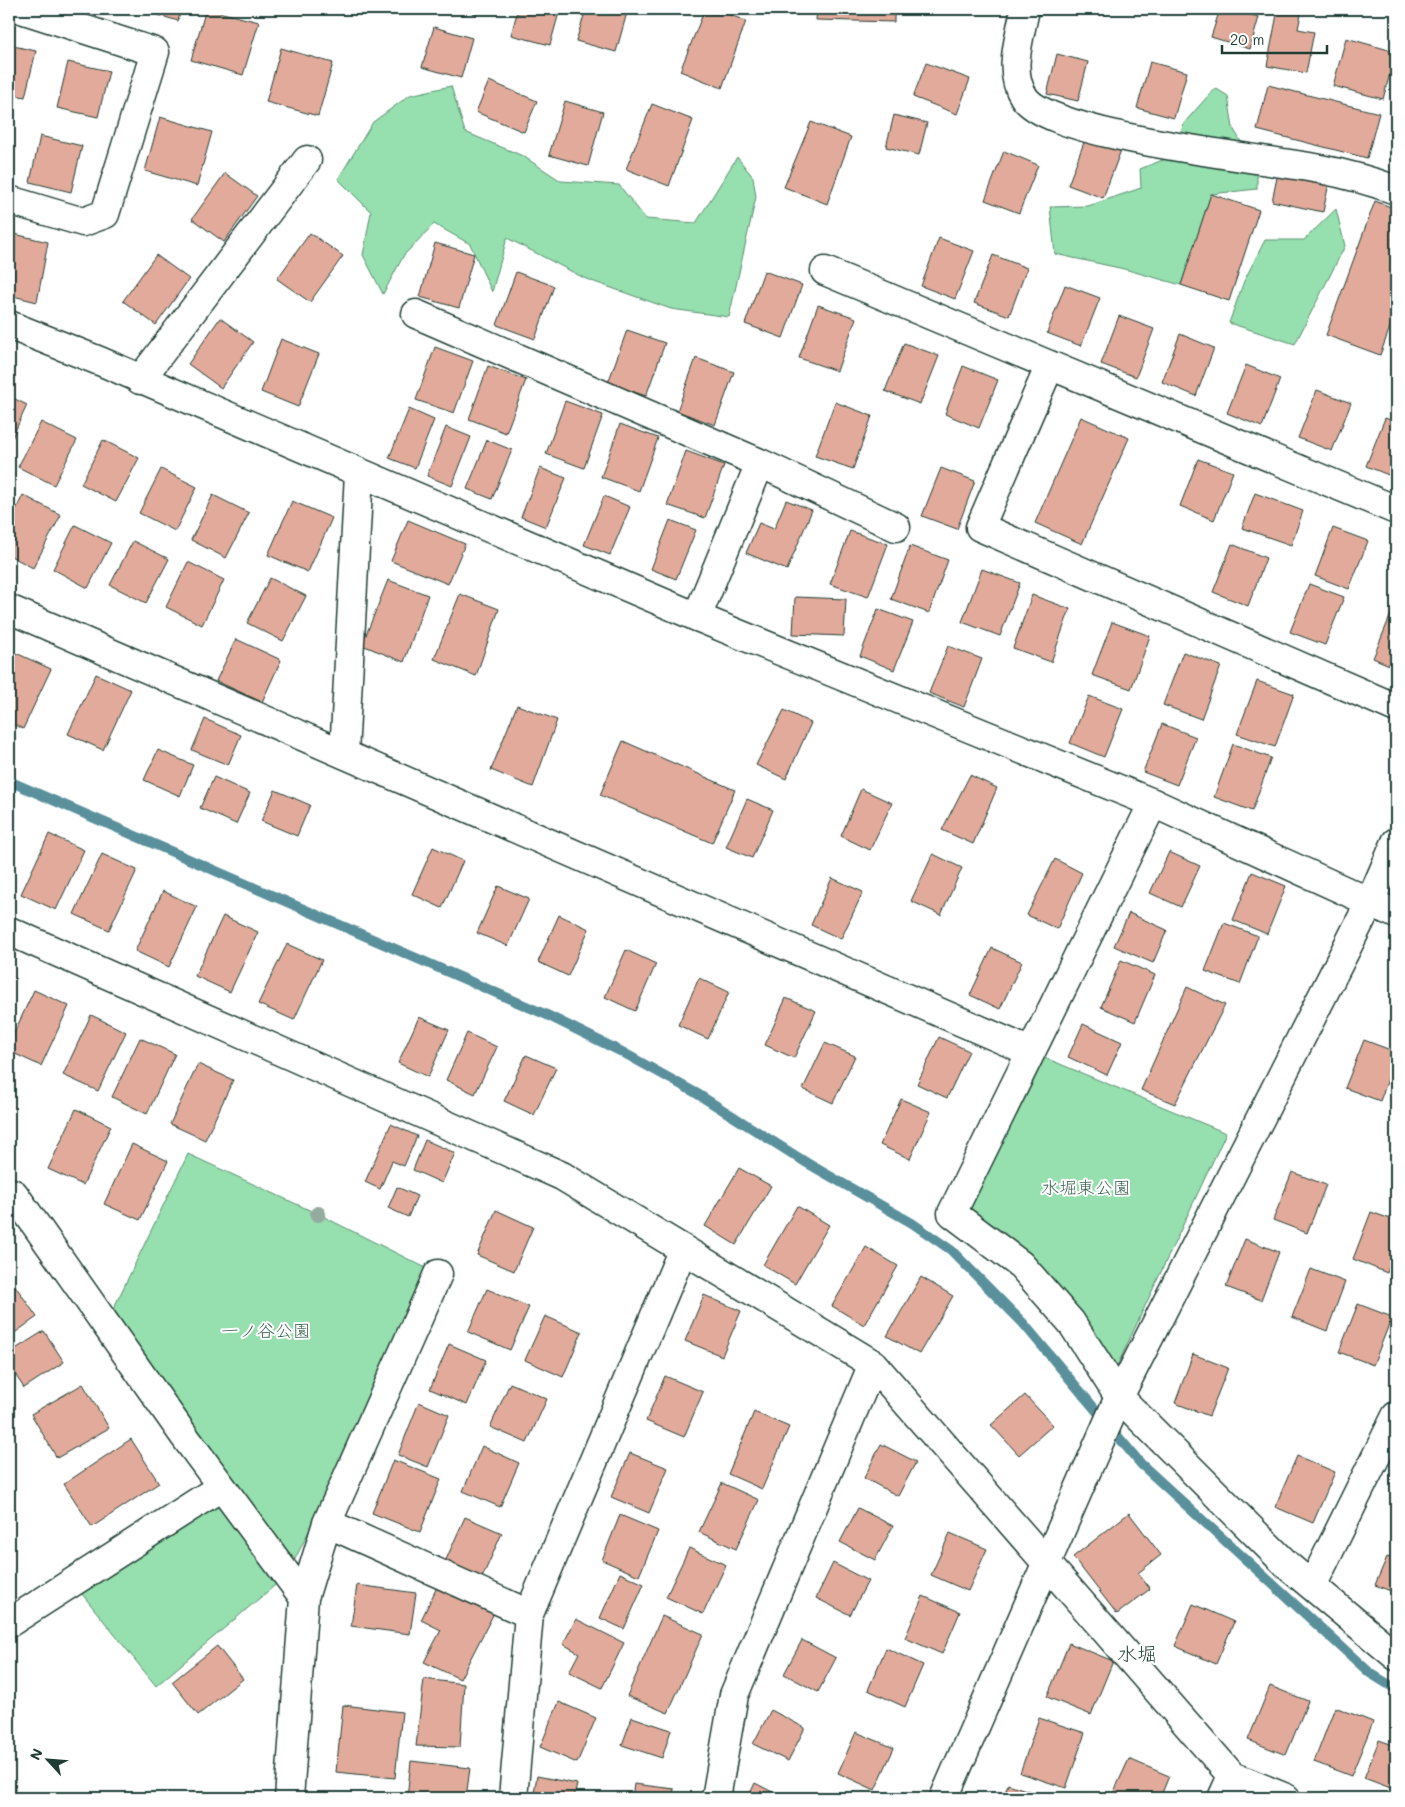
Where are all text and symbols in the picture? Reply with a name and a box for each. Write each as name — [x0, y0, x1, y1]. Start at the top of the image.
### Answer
scale bar — [1222, 22, 1328, 54]
text: 20 m — [1230, 29, 1264, 49]
park label: 水堀東公園 — [1041, 1175, 1131, 1199]
park label: 一ノ谷公園 — [221, 1318, 311, 1342]
district label: 水堀 — [1117, 1640, 1157, 1666]
north arrow — [22, 1734, 72, 1784]
text: N — [25, 1745, 47, 1763]

